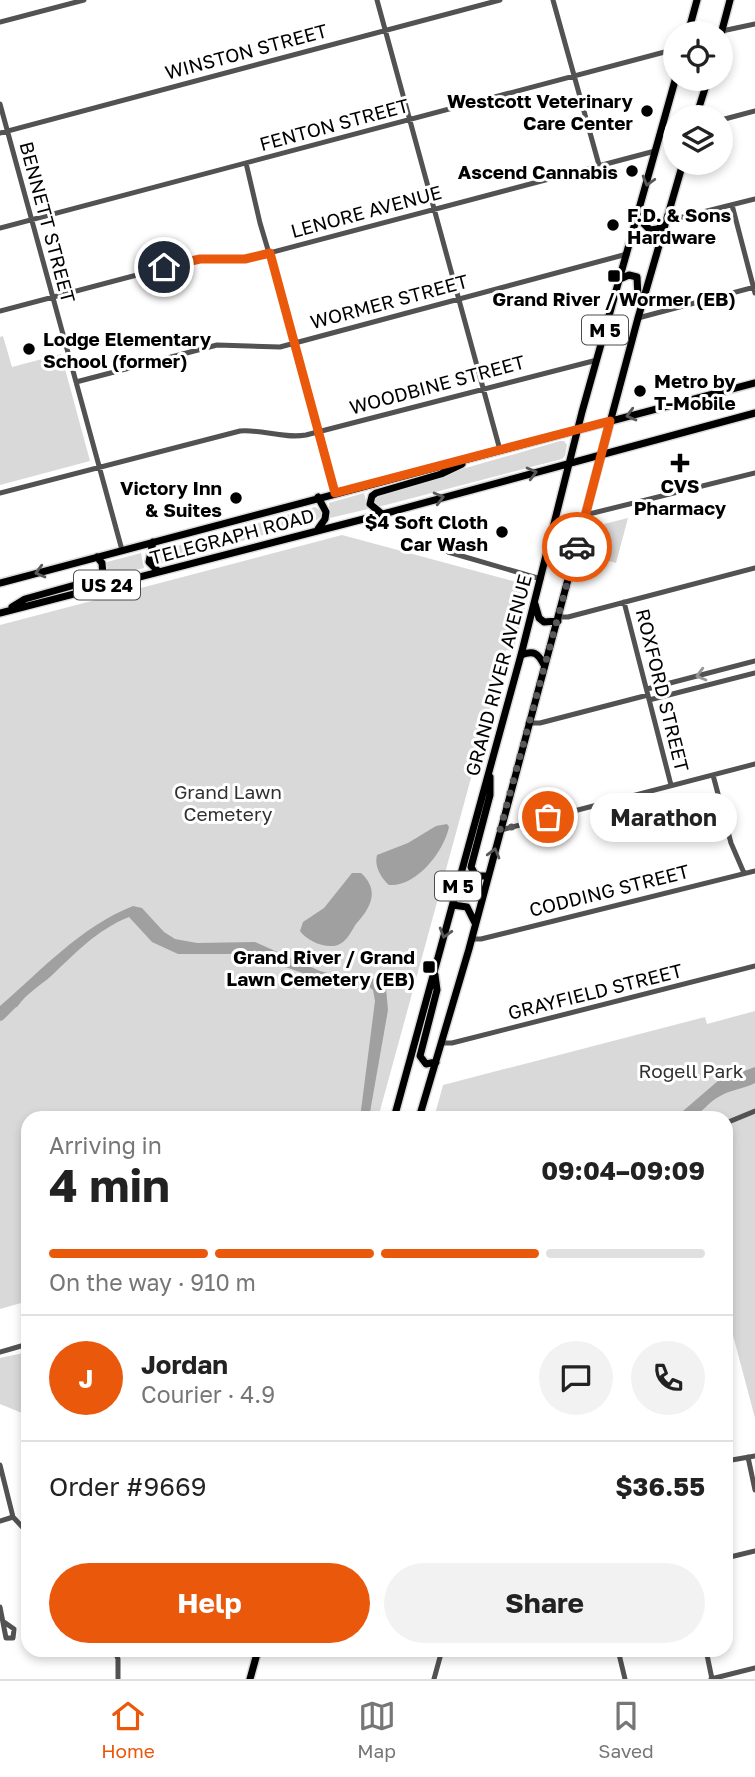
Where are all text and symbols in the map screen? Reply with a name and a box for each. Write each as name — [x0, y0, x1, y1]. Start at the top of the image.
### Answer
street label: WINSTON STREET — [162, 18, 330, 84]
map controls — [663, 21, 733, 175]
button: locate — [663, 21, 733, 91]
place label: Westcott Veterinary Care Center — [447, 89, 634, 134]
street label: FENTON STREET — [257, 93, 411, 155]
marker: Westcott Veterinary Care Center — [639, 103, 655, 119]
button: layers — [663, 105, 733, 175]
street label: BENNETT STREET — [15, 139, 81, 305]
place label: Ascend Cannabis — [458, 160, 618, 183]
marker: Ascend Cannabis — [624, 163, 640, 179]
one-way arrow — [641, 175, 656, 187]
street label: LENORE AVENUE — [288, 180, 444, 242]
place label: F.D. & Sons Hardware — [627, 203, 731, 248]
marker: F.D. & Sons Hardware — [605, 217, 621, 233]
pin — [134, 237, 194, 297]
icon: home — [145, 248, 183, 286]
marker: Grand River / Wormer (EB) — [606, 268, 622, 284]
street label: WORMER STREET — [308, 269, 471, 333]
place label: Grand River / Wormer (EB) — [492, 287, 736, 310]
road number: M 5 — [582, 316, 628, 344]
place label: Lodge Elementary School (former) — [43, 327, 212, 372]
marker: Lodge Elementary School (former) — [21, 341, 37, 357]
street label: WOODBINE STREET — [347, 349, 527, 419]
place label: Metro by T-Mobile — [654, 369, 736, 414]
marker: Metro by T-Mobile — [632, 383, 648, 399]
one-way arrow — [625, 407, 637, 422]
marker: CVS Pharmacy — [672, 455, 688, 471]
one-way arrow — [526, 467, 538, 481]
place label: CVS Pharmacy — [634, 474, 727, 519]
place label: Victory Inn & Suites — [120, 476, 222, 521]
marker: Victory Inn & Suites — [228, 490, 244, 506]
one-way arrow — [433, 492, 445, 507]
street label: TELEGRAPH ROAD — [147, 503, 317, 569]
place label: $4 Soft Cloth Car Wash — [365, 510, 488, 555]
courier — [542, 512, 612, 582]
marker: $4 Soft Cloth Car Wash — [494, 524, 510, 540]
icon: car — [558, 528, 596, 566]
one-way arrow — [34, 564, 46, 578]
road number: US 24 — [74, 570, 140, 600]
street label: GRAND RIVER AVENUE — [460, 572, 536, 778]
street label: ROXFORD STREET — [632, 606, 694, 774]
one-way arrow — [695, 667, 707, 681]
park label: Grand Lawn Cemetery — [174, 780, 282, 825]
pin — [518, 787, 578, 847]
callout: Marathon — [590, 792, 737, 842]
icon: bag — [529, 798, 567, 836]
text: Marathon — [610, 803, 717, 831]
one-way arrow — [486, 847, 500, 859]
street label: CODDING STREET — [527, 859, 692, 921]
road number: M 5 — [435, 872, 481, 900]
one-way arrow — [438, 927, 453, 939]
place label: Grand River / Grand Lawn Cemetery (EB) — [226, 945, 415, 990]
street label: GRAYFIELD STREET — [505, 958, 685, 1024]
marker: Grand River / Grand Lawn Cemetery (EB) — [421, 959, 437, 975]
park label: Rogell Park — [639, 1059, 744, 1082]
text: Arriving in — [49, 1131, 162, 1159]
text: 09:04–09:09 — [541, 1155, 705, 1186]
text: 4 min — [49, 1157, 170, 1212]
text: On the way · 910 m — [49, 1268, 256, 1296]
button: chat — [539, 1341, 613, 1415]
button: phone — [631, 1341, 705, 1415]
text: Jordan — [141, 1349, 228, 1380]
text: J — [79, 1363, 93, 1394]
text: Courier · 4.9 — [141, 1380, 275, 1408]
text: Order #9669 — [49, 1471, 206, 1502]
text: $36.55 — [615, 1471, 705, 1502]
button: Help — [49, 1563, 370, 1643]
button: Share — [384, 1563, 705, 1643]
tab: Home — [101, 1697, 155, 1762]
tab: Map — [357, 1697, 396, 1762]
tab: Saved — [598, 1697, 654, 1762]

